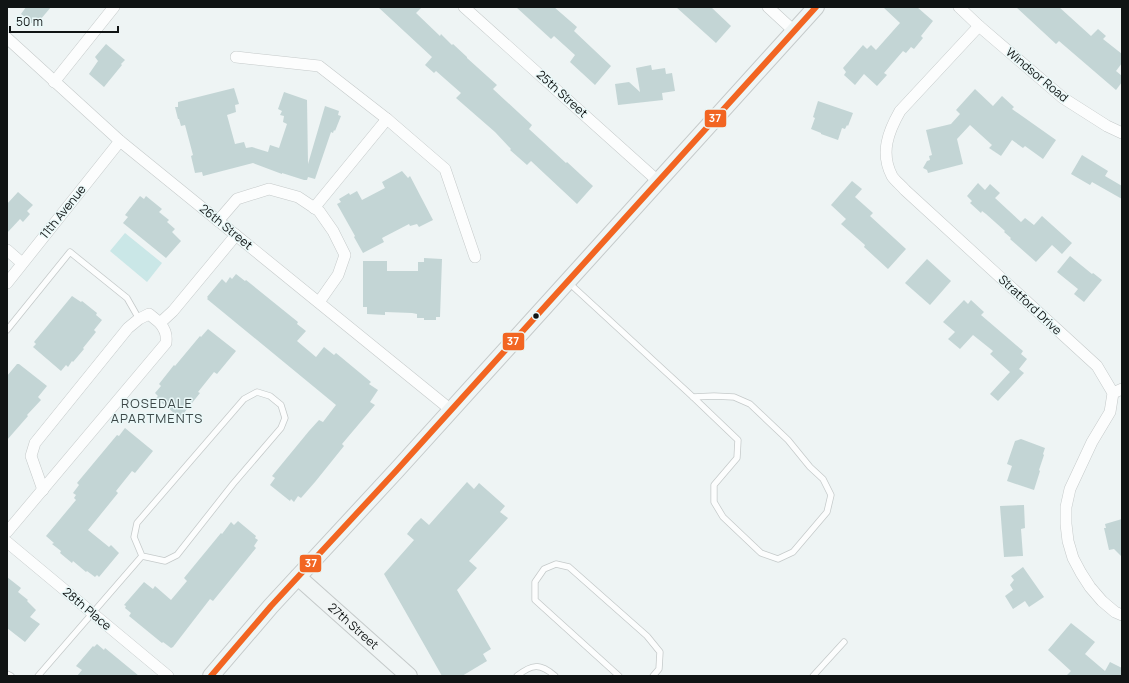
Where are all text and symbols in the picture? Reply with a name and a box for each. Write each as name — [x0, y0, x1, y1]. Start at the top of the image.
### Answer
scale bar — [10, 8, 118, 34]
text: 50 m — [16, 13, 43, 30]
street label: Windsor Road — [1003, 43, 1072, 106]
street label: 25th Street — [533, 66, 592, 121]
line badge: 37 — [704, 109, 727, 128]
text: 37 — [709, 110, 721, 125]
street label: 11th Avenue — [36, 181, 90, 242]
street label: 26th Street — [196, 200, 257, 253]
street label: Stratford Drive — [995, 271, 1066, 338]
unlabelled marker — [531, 311, 541, 321]
line badge: 37 — [502, 332, 525, 351]
text: 37 — [507, 333, 519, 348]
district label: ROSEDALE APARTMENTS — [111, 394, 203, 427]
line badge: 37 — [299, 554, 322, 573]
text: 37 — [305, 555, 317, 570]
street label: 28th Place — [60, 583, 115, 634]
street label: 27th Street — [325, 599, 383, 653]

